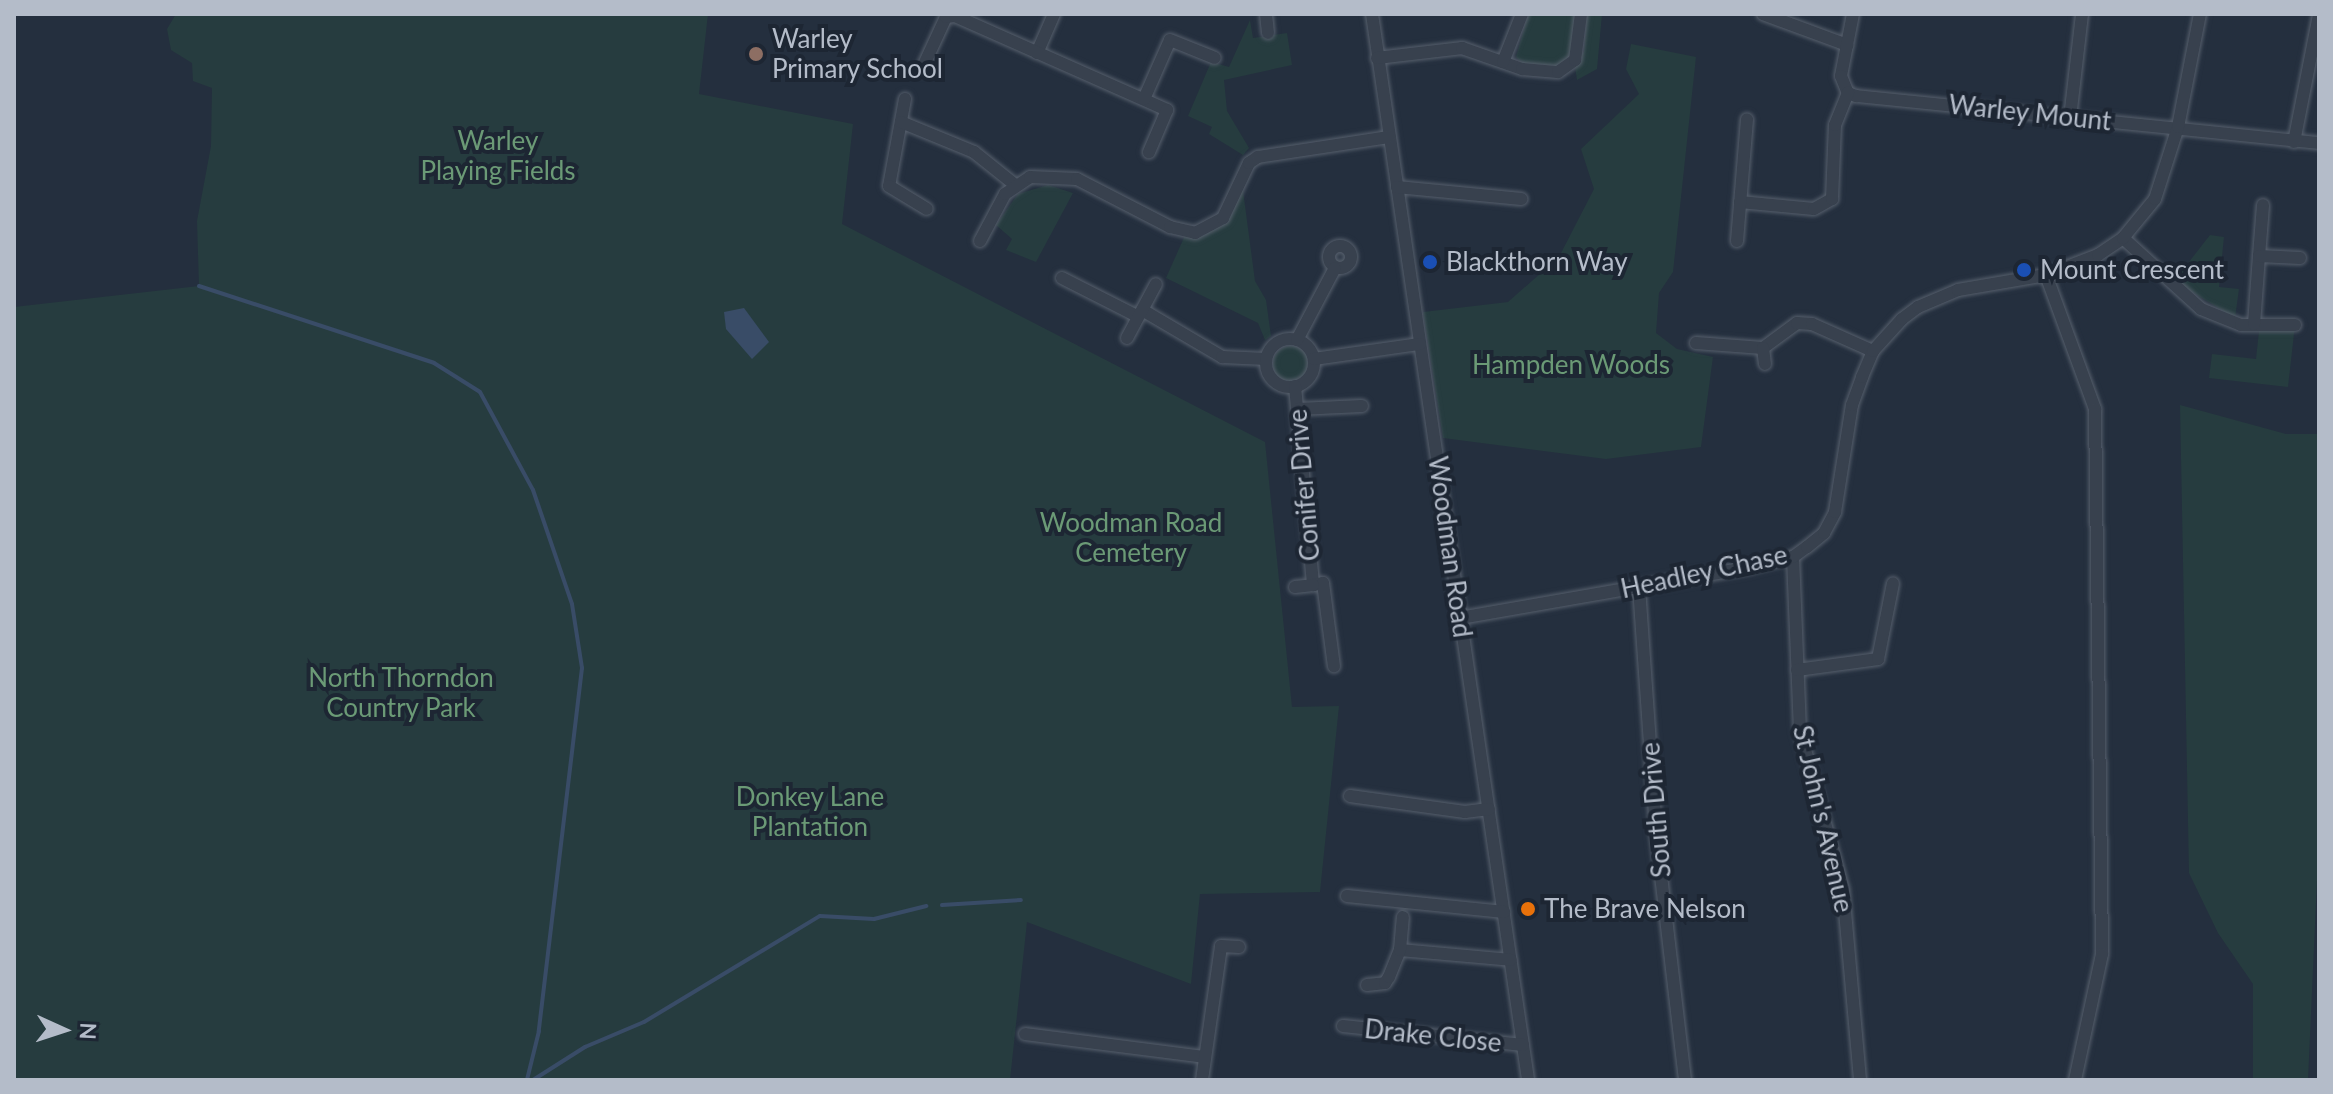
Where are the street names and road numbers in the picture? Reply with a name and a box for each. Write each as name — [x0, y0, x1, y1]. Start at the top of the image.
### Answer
street label: Warley Mount — [1947, 89, 2113, 137]
street label: Conifer Drive — [1282, 407, 1326, 563]
street label: Woodman Road — [1422, 454, 1478, 640]
street label: Headley Chase — [1618, 539, 1790, 605]
street label: St John's Avenue — [1786, 722, 1860, 916]
street label: South Drive — [1635, 741, 1677, 879]
street label: Drake Close — [1363, 1013, 1503, 1059]

